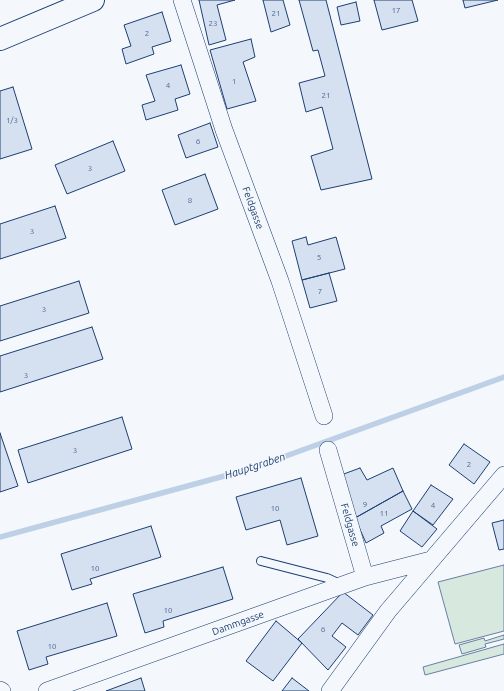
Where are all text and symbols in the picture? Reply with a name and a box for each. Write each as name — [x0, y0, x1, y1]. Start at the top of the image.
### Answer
house number: 17 — [391, 5, 401, 15]
house number: 21 — [271, 8, 281, 18]
house number: 23 — [208, 18, 218, 28]
house number: 2 — [145, 28, 149, 38]
house number: 1 — [232, 76, 236, 86]
house number: 4 — [166, 80, 170, 90]
house number: 21 — [321, 90, 331, 100]
house number: 1/3 — [6, 115, 18, 125]
house number: 6 — [196, 136, 200, 146]
house number: 3 — [88, 163, 92, 173]
street label: Feldgasse — [240, 185, 266, 231]
house number: 8 — [188, 195, 192, 205]
house number: 3 — [30, 226, 34, 236]
house number: 5 — [317, 252, 321, 262]
house number: 7 — [318, 286, 322, 296]
house number: 3 — [42, 304, 46, 314]
house number: 3 — [24, 370, 28, 380]
house number: 3 — [73, 445, 77, 455]
water label: Hauptgraben — [223, 450, 287, 482]
house number: 2 — [467, 459, 471, 469]
house number: 9 — [363, 499, 367, 509]
house number: 4 — [431, 500, 435, 510]
street label: Feldgasse — [338, 502, 362, 548]
house number: 10 — [270, 503, 280, 513]
house number: 11 — [379, 508, 389, 518]
house number: 10 — [90, 563, 100, 573]
house number: 10 — [163, 605, 173, 615]
street label: Dammgasse — [210, 608, 266, 638]
house number: 6 — [321, 624, 325, 634]
house number: 10 — [47, 641, 57, 651]

